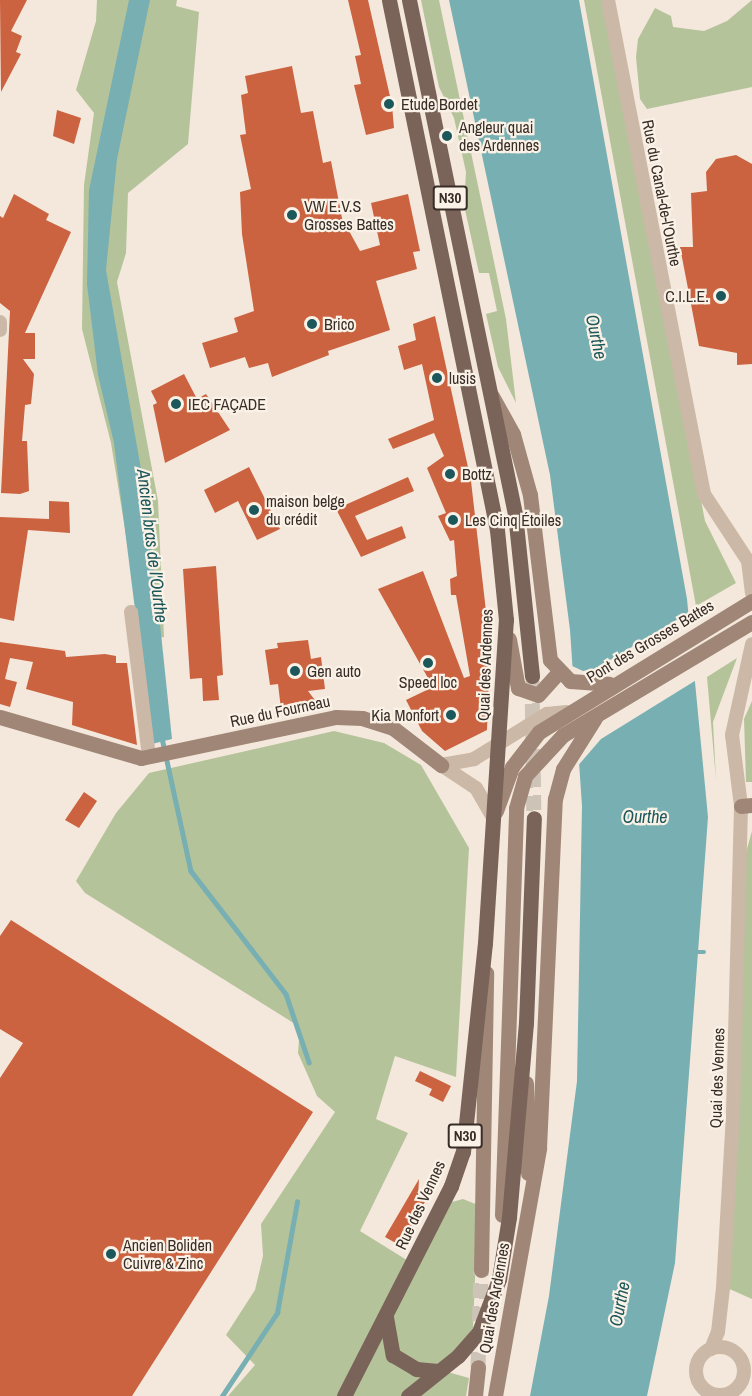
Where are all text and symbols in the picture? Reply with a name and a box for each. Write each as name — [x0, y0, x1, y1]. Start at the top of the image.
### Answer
place label: Etude Bordet — [401, 94, 478, 114]
marker: Etude Bordet — [382, 97, 396, 111]
place label: Angleur quai des Ardennes — [459, 117, 540, 155]
street label: Rue du Canal-de-l'Ourthe — [638, 118, 686, 268]
marker: Angleur quai des Ardennes — [440, 129, 454, 143]
road number: N30 — [432, 186, 468, 210]
place label: VW E.V.S Grosses Battes — [304, 196, 394, 234]
marker: VW E.V.S Grosses Battes — [285, 208, 299, 222]
place label: C.I.L.E. — [665, 286, 709, 306]
marker: C.I.L.E. — [714, 289, 728, 303]
water label: Ourthe — [581, 313, 611, 361]
place label: Brico — [324, 314, 355, 334]
marker: Brico — [305, 317, 319, 331]
place label: lusis — [449, 368, 476, 388]
marker: lusis — [430, 371, 444, 385]
place label: IEC FAÇADE — [188, 394, 266, 414]
marker: IEC FAÇADE — [169, 397, 183, 411]
place label: Bottz — [462, 464, 492, 484]
marker: Bottz — [443, 467, 457, 481]
water label: Ancien bras de l'Ourthe — [132, 468, 172, 624]
place label: maison belge du crédit — [266, 491, 345, 529]
marker: maison belge du crédit — [247, 503, 261, 517]
place label: Les Cinq Étoiles — [465, 510, 561, 530]
marker: Les Cinq Étoiles — [446, 513, 460, 527]
street label: Pont des Grosses Battes — [583, 595, 717, 687]
street label: Quai des Ardennes — [473, 608, 497, 722]
marker: Speed loc — [421, 656, 435, 670]
place label: Gen auto — [307, 661, 361, 681]
marker: Gen auto — [288, 664, 302, 678]
place label: Speed loc — [399, 672, 457, 692]
street label: Rue du Fourneau — [228, 691, 332, 731]
place label: Kia Monfort — [371, 705, 439, 725]
marker: Kia Monfort — [444, 708, 458, 722]
water label: Ourthe — [622, 806, 668, 828]
street label: Quai des Vennes — [706, 1027, 728, 1129]
road number: N30 — [447, 1124, 483, 1148]
street label: Rue des Vennes — [391, 1157, 449, 1253]
place label: Ancien Boliden Cuivre & Zinc — [123, 1235, 212, 1273]
street label: Quai des Ardennes — [475, 1241, 513, 1355]
marker: Ancien Boliden Cuivre & Zinc — [104, 1247, 118, 1261]
water label: Ourthe — [605, 1280, 635, 1328]

